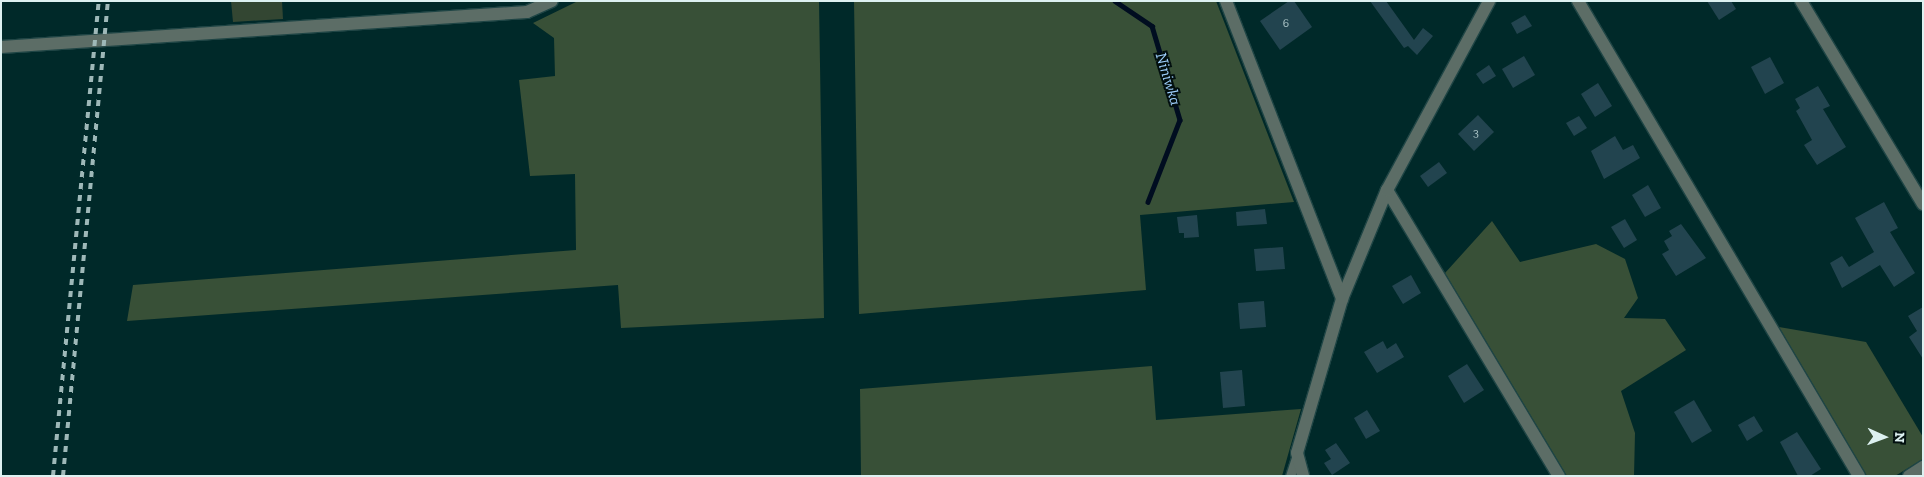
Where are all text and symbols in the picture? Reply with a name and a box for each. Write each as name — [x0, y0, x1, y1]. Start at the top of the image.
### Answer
house number: 6 — [1283, 17, 1289, 31]
water label: Niniwka — [1151, 50, 1185, 108]
house number: 3 — [1473, 126, 1479, 140]
north arrow — [1859, 412, 1909, 462]
text: N — [1891, 432, 1908, 443]

